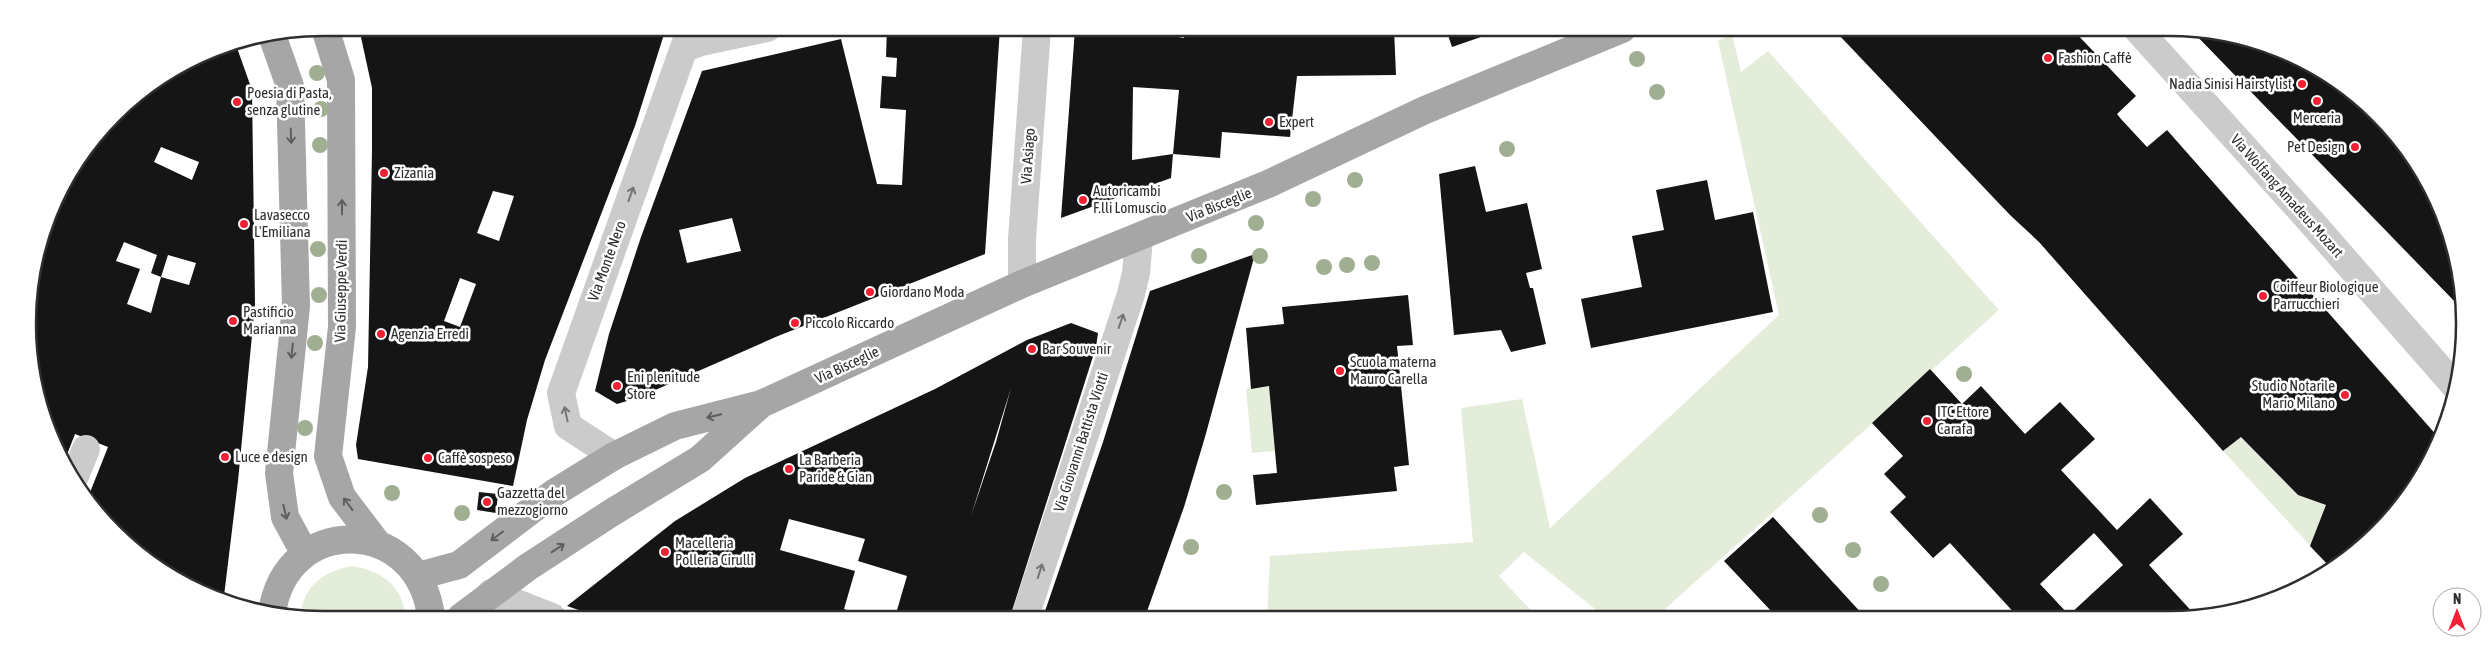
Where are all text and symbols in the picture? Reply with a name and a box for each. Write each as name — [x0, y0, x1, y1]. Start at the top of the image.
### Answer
place label: Fashion Caffè — [2058, 49, 2132, 66]
marker: Fashion Caffè — [2042, 52, 2054, 64]
place label: Nadia Sinisi Hairstylist — [2169, 75, 2292, 92]
marker: Nadia Sinisi Hairstylist — [2296, 78, 2308, 90]
place label: Poesia di Pasta, senza glutine — [247, 84, 332, 118]
marker: Merceria — [2311, 95, 2323, 107]
marker: Poesia di Pasta, senza glutine — [231, 96, 243, 108]
place label: Merceria — [2293, 109, 2341, 126]
place label: Expert — [1279, 113, 1314, 130]
marker: Expert — [1263, 116, 1275, 128]
street label: Via Asiago — [1017, 127, 1038, 185]
one-way arrow — [287, 128, 296, 144]
street label: Via Wolfang Amadeus Mozart — [2228, 131, 2347, 261]
place label: Pet Design — [2287, 138, 2345, 155]
marker: Pet Design — [2349, 141, 2361, 153]
place label: Zizania — [394, 164, 434, 181]
marker: Zizania — [378, 167, 390, 179]
place label: Autoricambi F.lli Lomuscio — [1093, 182, 1167, 216]
street label: Via Bisceglie — [1184, 184, 1254, 225]
one-way arrow — [627, 187, 636, 202]
marker: Autoricambi F.lli Lomuscio — [1077, 194, 1089, 206]
one-way arrow — [337, 199, 347, 215]
place label: Lavasecco L'Emiliana — [254, 206, 311, 240]
marker: Lavasecco L'Emiliana — [238, 218, 250, 230]
street label: Via Monte Nero — [584, 218, 629, 303]
street label: Via Giuseppe Verdi — [331, 240, 350, 342]
place label: Coiffeur Biologique Parrucchieri — [2273, 278, 2379, 312]
place label: Giordano Moda — [880, 283, 965, 300]
marker: Giordano Moda — [864, 286, 876, 298]
marker: Coiffeur Biologique Parrucchieri — [2257, 290, 2269, 302]
place label: Pastificio Marianna — [243, 303, 296, 337]
place label: Piccolo Riccardo — [805, 314, 894, 331]
one-way arrow — [1117, 314, 1126, 329]
marker: Pastificio Marianna — [227, 315, 239, 327]
marker: Piccolo Riccardo — [789, 317, 801, 329]
place label: Agenzia Erredì — [391, 325, 469, 342]
marker: Agenzia Erredì — [375, 328, 387, 340]
place label: Bar Souvenir — [1042, 340, 1112, 357]
one-way arrow — [287, 342, 297, 358]
street label: Via Bisceglie — [812, 342, 882, 387]
marker: Bar Souvenir — [1026, 343, 1038, 355]
place label: Scuola materna Mauro Carella — [1350, 353, 1437, 387]
marker: Scuola materna Mauro Carella — [1334, 365, 1346, 377]
place label: Eni plenitude Store — [627, 368, 700, 402]
street label: Via Giovanni Battista Viotti — [1050, 370, 1111, 514]
place label: Studio Notarile Mario Milano — [2252, 377, 2335, 411]
marker: Eni plenitude Store — [611, 380, 623, 392]
marker: Studio Notarile Mario Milano — [2339, 389, 2351, 401]
place label: ITC Ettore Carafa — [1937, 403, 1989, 437]
one-way arrow — [560, 407, 570, 423]
one-way arrow — [706, 412, 722, 421]
marker: ITC Ettore Carafa — [1921, 415, 1933, 427]
place label: Luce e design — [235, 448, 308, 465]
place label: Caffè sospeso — [438, 449, 513, 466]
marker: Luce e design — [219, 451, 231, 463]
place label: La Barberia Paride & Gian — [799, 451, 872, 485]
marker: Caffè sospeso — [422, 452, 434, 464]
marker: La Barberia Paride & Gian — [783, 463, 795, 475]
place label: Gazzetta del mezzogiorno — [497, 484, 568, 518]
marker: Gazzetta del mezzogiorno — [481, 496, 493, 508]
one-way arrow — [342, 498, 353, 511]
one-way arrow — [281, 503, 290, 519]
one-way arrow — [490, 531, 504, 541]
place label: Macelleria Polleria Cirulli — [675, 534, 754, 568]
one-way arrow — [550, 542, 564, 552]
marker: Macelleria Polleria Cirulli — [659, 546, 671, 558]
one-way arrow — [1036, 563, 1045, 579]
north arrow — [2432, 587, 2482, 637]
text: N — [2453, 591, 2461, 607]

